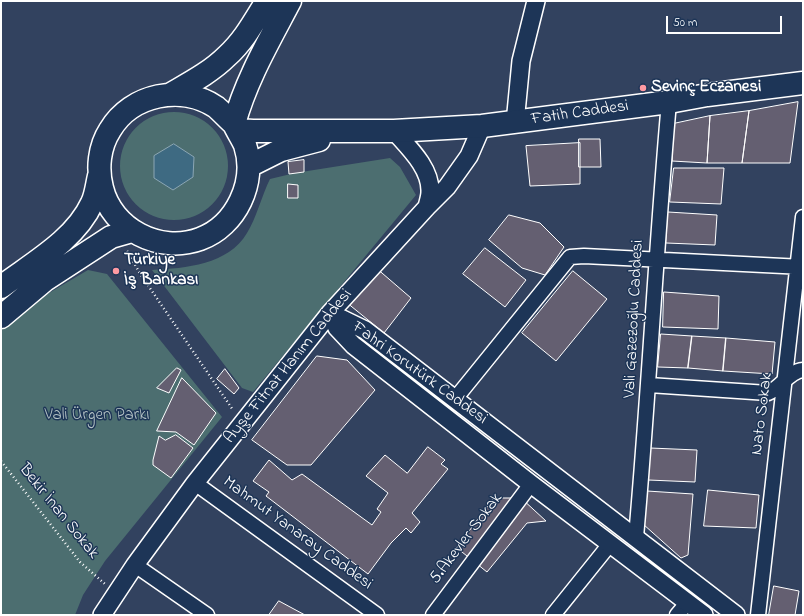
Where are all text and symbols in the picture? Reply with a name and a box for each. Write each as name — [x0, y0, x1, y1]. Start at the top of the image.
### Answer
scale bar — [668, 8, 784, 34]
text: 50 m — [673, 14, 697, 32]
place label: Sevinç Eczanesi — [651, 78, 761, 98]
marker: Sevinç Eczanesi — [638, 83, 648, 93]
street label: Fatih Caddesi — [530, 97, 630, 131]
street label: Vali Gazezoğlu Caddesi — [621, 239, 649, 399]
place label: Türkiye İş Bankası — [124, 251, 198, 291]
marker: Türkiye İş Bankası — [111, 266, 121, 276]
street label: Ayşe Fitnat Hanım Caddesi — [220, 286, 358, 448]
street label: Fahri Korutürk Caddesi — [347, 318, 491, 430]
street label: Nato Sokak — [748, 372, 778, 456]
park label: Vali Ürgen Parkı — [44, 406, 150, 426]
street label: Bekir İnan Sokak — [13, 460, 103, 564]
street label: Mahmut Yanaray Caddesi — [218, 473, 376, 595]
street label: 5.Akevler Sokak — [426, 489, 508, 589]

